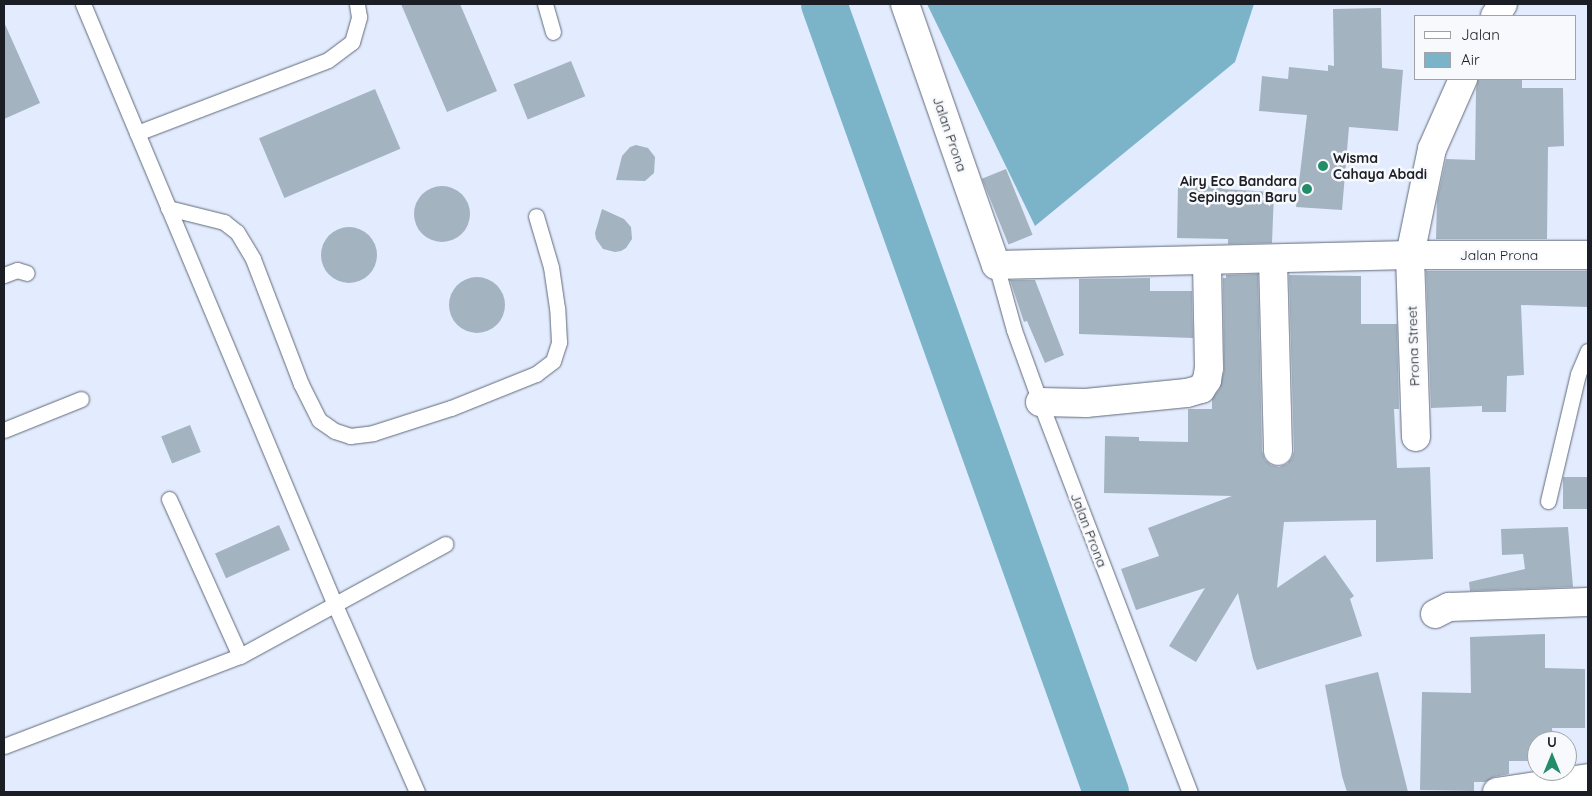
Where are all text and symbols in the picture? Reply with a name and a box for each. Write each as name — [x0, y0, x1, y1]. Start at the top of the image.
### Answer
legend — [1414, 15, 1577, 80]
text: Jalan — [1461, 25, 1500, 44]
text: Air — [1461, 50, 1480, 69]
street label: Jalan Prona — [929, 94, 971, 174]
place label: Wisma Cahaya Abadi — [1333, 150, 1427, 182]
marker: Wisma Cahaya Abadi — [1317, 160, 1329, 172]
place label: Airy Eco Bandara Sepinggan Baru — [1180, 173, 1297, 206]
marker: Airy Eco Bandara Sepinggan Baru — [1301, 183, 1313, 195]
street label: Jalan Prona — [1460, 247, 1538, 263]
street label: Prona Street — [1403, 305, 1423, 387]
street label: Jalan Prona — [1067, 490, 1111, 570]
north arrow — [1527, 731, 1577, 781]
text: U — [1547, 733, 1557, 751]

